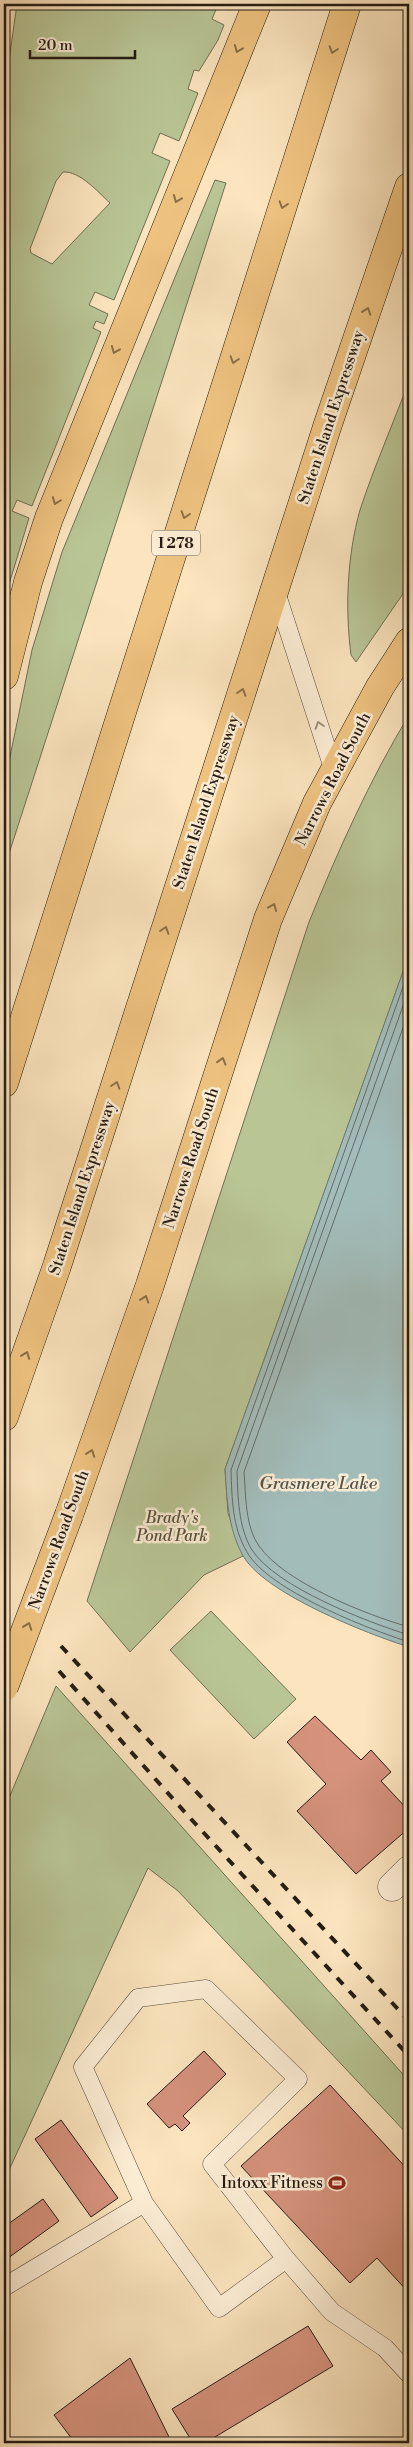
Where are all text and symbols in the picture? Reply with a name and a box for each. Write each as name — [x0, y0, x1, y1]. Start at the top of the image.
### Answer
scale bar — [30, 28, 135, 60]
text: 20 m — [38, 36, 73, 55]
one-way arrow — [234, 44, 245, 53]
one-way arrow — [328, 46, 338, 54]
one-way arrow — [173, 194, 183, 203]
one-way arrow — [279, 200, 289, 209]
one-way arrow — [361, 307, 371, 316]
street label: Staten Island Expressway — [293, 327, 369, 507]
one-way arrow — [111, 345, 122, 354]
one-way arrow — [230, 355, 240, 364]
one-way arrow — [51, 496, 62, 505]
one-way arrow — [180, 510, 190, 518]
road number: I 278 — [152, 530, 200, 556]
one-way arrow — [236, 688, 246, 697]
street label: Narrows Road South — [291, 709, 376, 849]
street label: Staten Island Expressway — [168, 712, 244, 892]
one-way arrow — [315, 721, 325, 730]
one-way arrow — [266, 903, 277, 912]
one-way arrow — [160, 926, 170, 935]
one-way arrow — [216, 1058, 226, 1066]
one-way arrow — [110, 1081, 120, 1089]
street label: Narrows Road South — [159, 1085, 223, 1231]
street label: Staten Island Expressway — [44, 1098, 120, 1278]
one-way arrow — [139, 1296, 149, 1304]
one-way arrow — [20, 1351, 30, 1360]
one-way arrow — [85, 1449, 95, 1457]
street label: Narrows Road South — [24, 1467, 94, 1613]
water label: Grasmere Lake — [259, 1472, 378, 1495]
park label: Brady's Pond Park — [135, 1508, 208, 1546]
one-way arrow — [22, 1622, 32, 1630]
place label: Intoxx Fitness — [221, 2173, 323, 2193]
sports icon: Intoxx Fitness — [327, 2173, 347, 2193]

